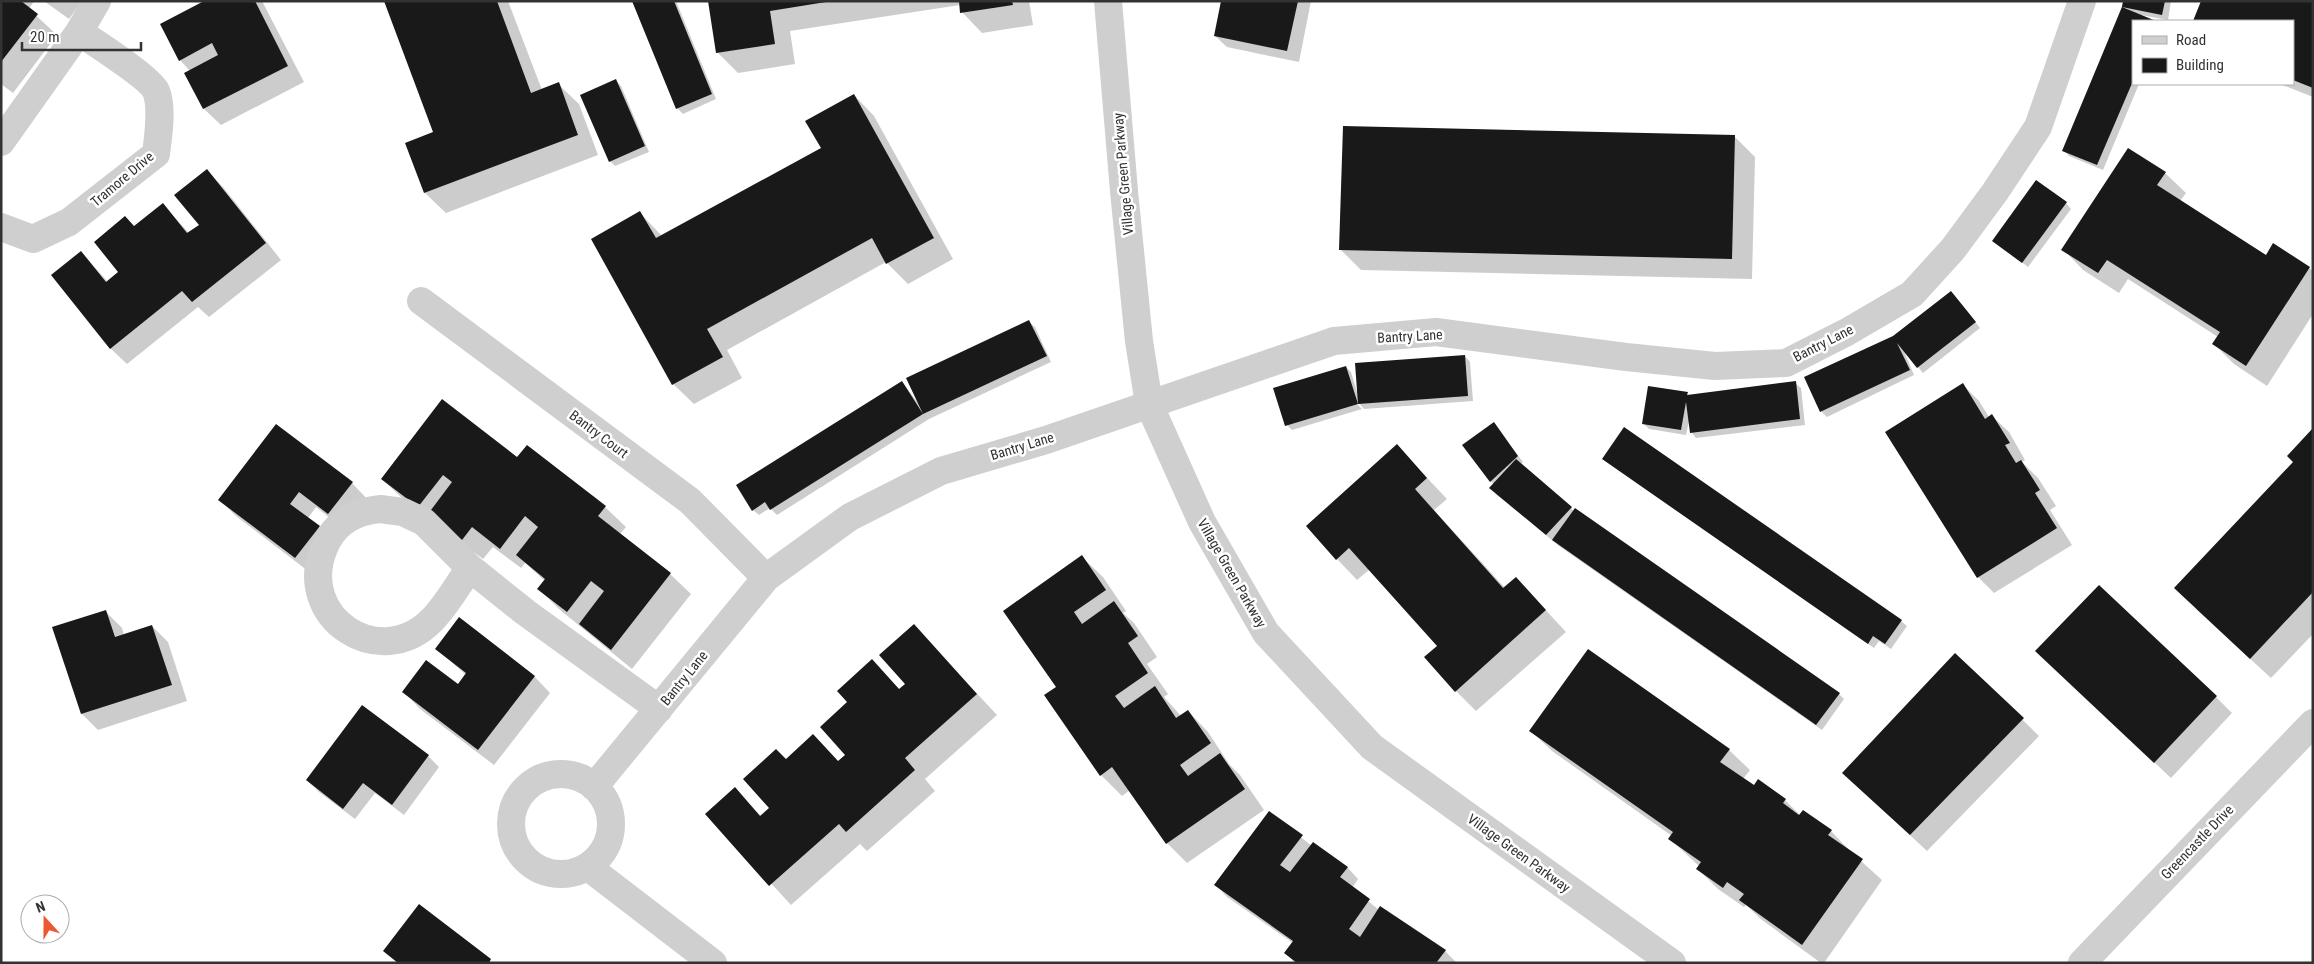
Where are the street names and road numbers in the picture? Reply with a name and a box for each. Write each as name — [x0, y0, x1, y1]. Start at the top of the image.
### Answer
street label: Village Green Parkway — [1110, 112, 1136, 236]
street label: Tramore Drive — [87, 148, 157, 210]
street label: Bantry Lane — [1790, 321, 1856, 365]
street label: Bantry Lane — [1377, 326, 1444, 346]
street label: Bantry Court — [567, 407, 631, 461]
street label: Bantry Lane — [988, 429, 1056, 463]
street label: Village Green Parkway — [1194, 516, 1270, 630]
street label: Bantry Lane — [657, 647, 711, 708]
street label: Greencastle Drive — [2158, 801, 2237, 882]
street label: Village Green Parkway — [1465, 810, 1574, 896]

